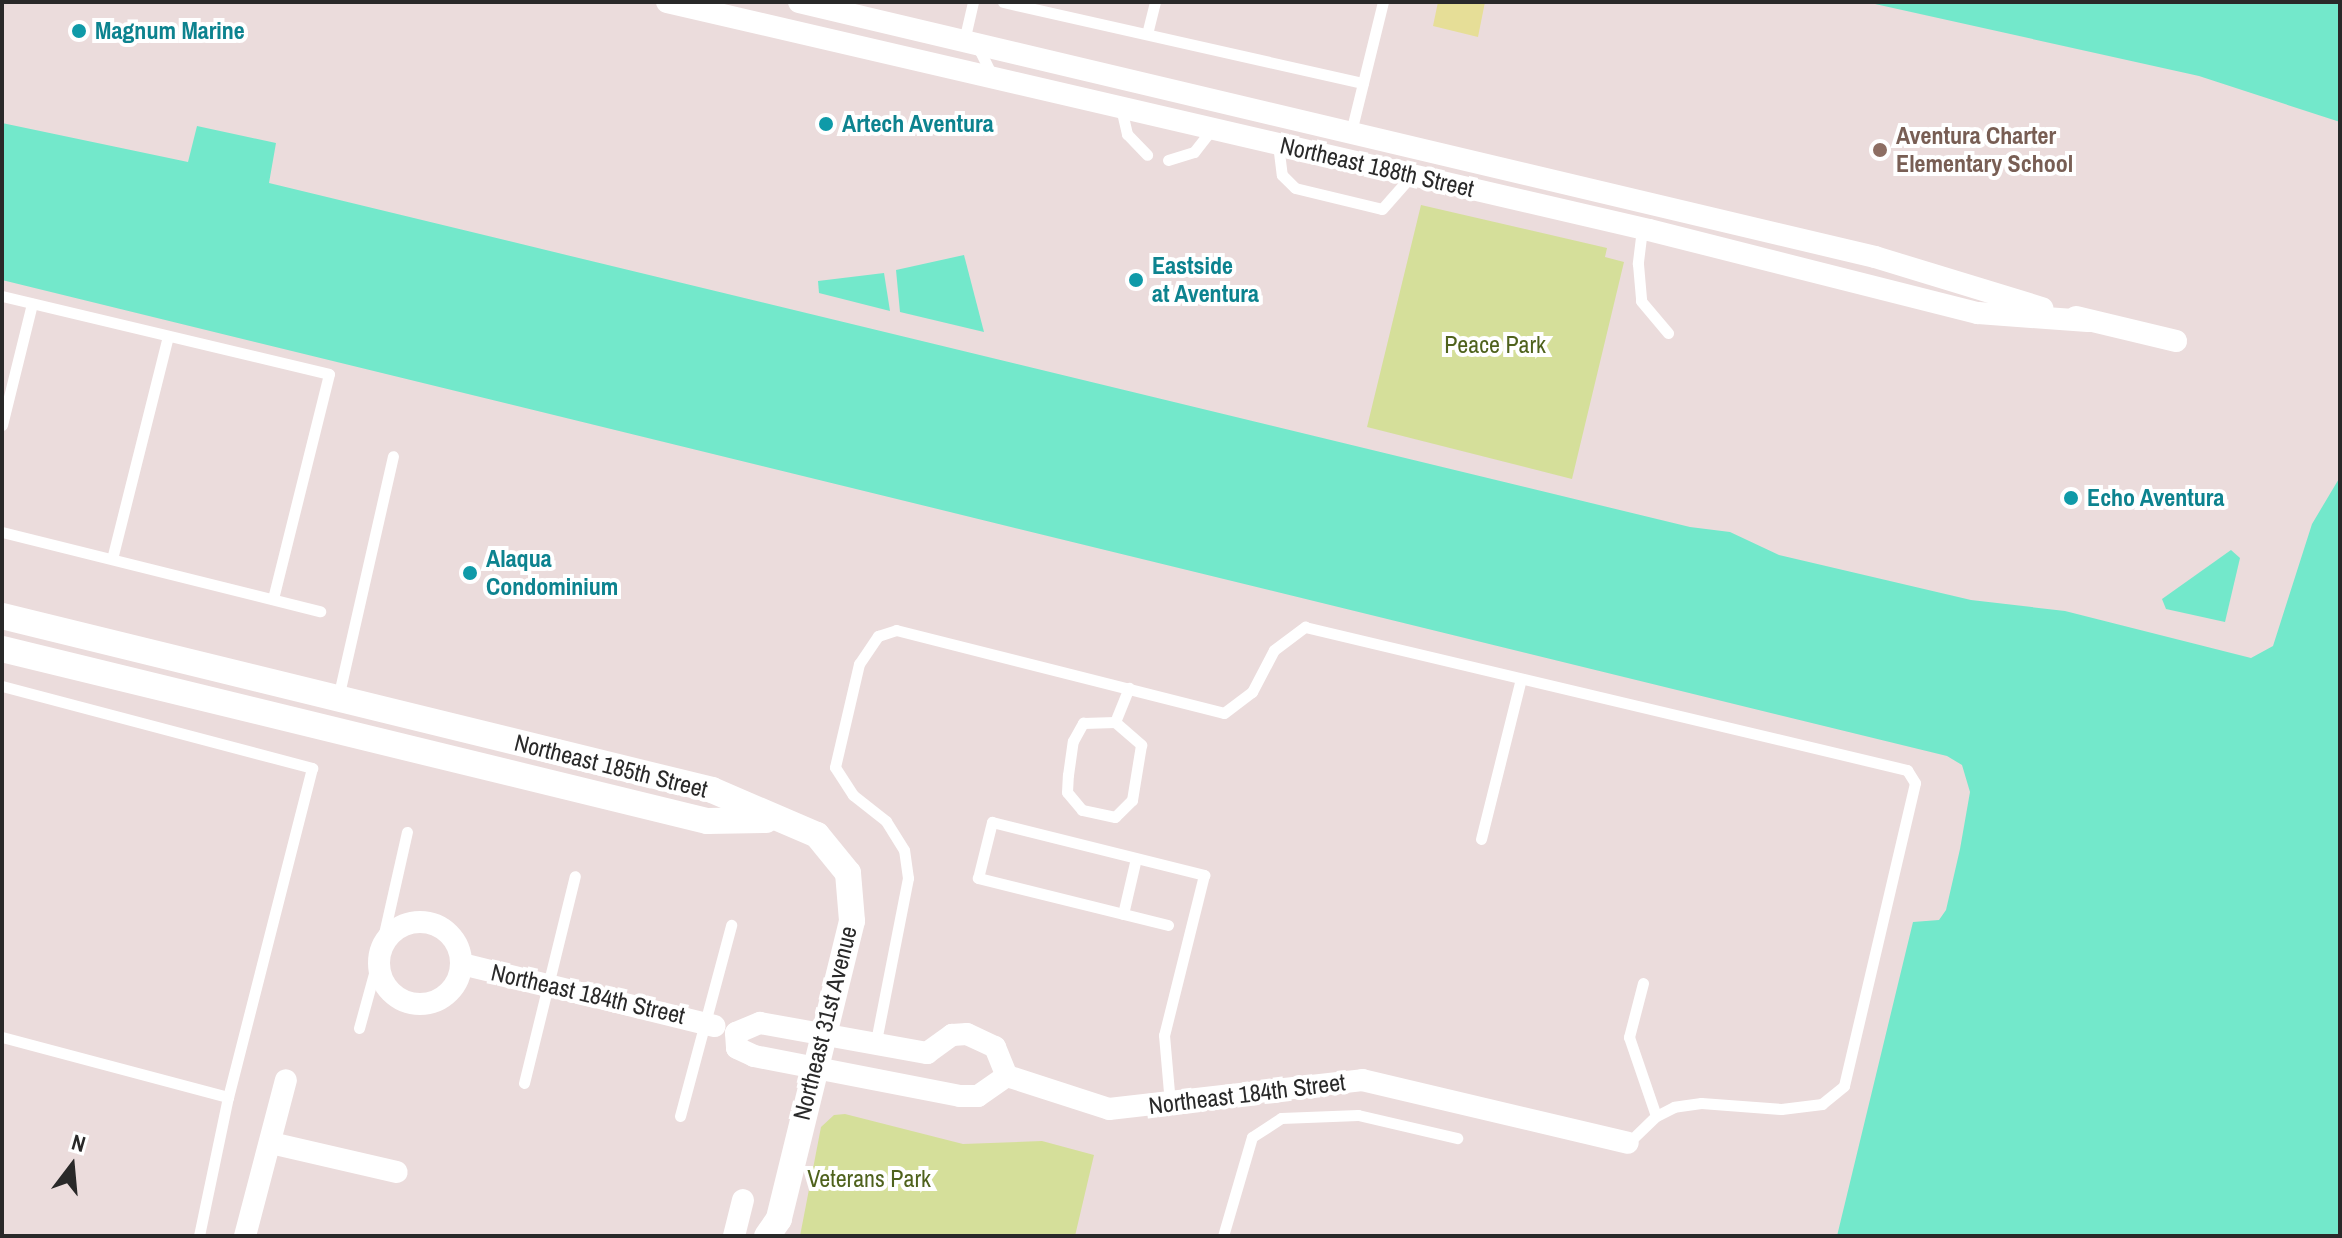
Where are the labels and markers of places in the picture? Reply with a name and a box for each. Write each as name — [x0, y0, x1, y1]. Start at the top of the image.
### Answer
place label: Magnum Marine — [95, 17, 245, 45]
marker: Magnum Marine — [70, 22, 88, 40]
place label: Artech Aventura — [842, 110, 994, 138]
marker: Artech Aventura — [817, 115, 835, 133]
place label: Aventura Charter Elementary School — [1896, 122, 2073, 178]
marker: Aventura Charter Elementary School — [1871, 141, 1889, 159]
place label: Eastside at Aventura — [1152, 252, 1260, 308]
marker: Eastside at Aventura — [1127, 271, 1145, 289]
place label: Echo Aventura — [2087, 484, 2225, 512]
marker: Echo Aventura — [2062, 489, 2080, 507]
place label: Alaqua Condominium — [486, 545, 618, 601]
marker: Alaqua Condominium — [461, 564, 479, 582]

